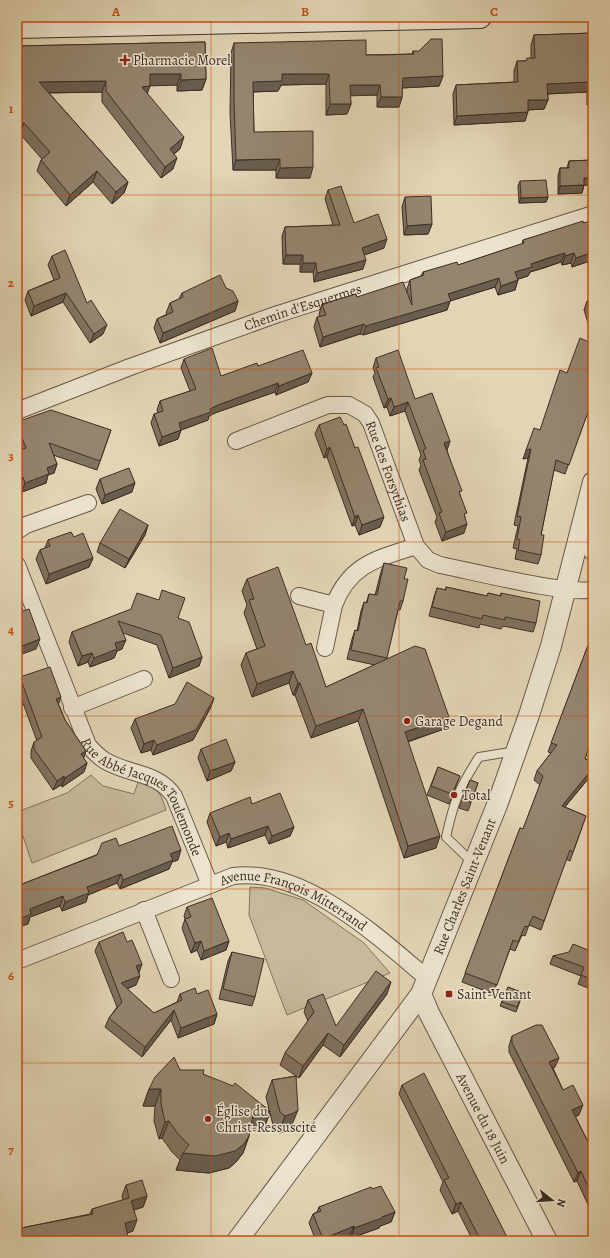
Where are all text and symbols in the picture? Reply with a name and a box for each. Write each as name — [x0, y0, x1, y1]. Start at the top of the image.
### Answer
text: A — [111, 3, 121, 20]
text: B — [301, 3, 309, 20]
text: C — [490, 3, 498, 20]
place label: Pharmacie Morel — [133, 51, 231, 70]
marker: Pharmacie Morel — [120, 55, 130, 65]
text: 1 — [9, 100, 14, 117]
text: 2 — [8, 274, 15, 291]
street label: Chemin d'Esquermes — [241, 279, 364, 335]
street label: Rue des Forsythias — [361, 418, 415, 524]
text: 3 — [8, 447, 14, 464]
text: 4 — [8, 621, 14, 638]
place label: Garage Degand — [415, 712, 504, 731]
marker: Garage Degand — [402, 716, 412, 726]
street label: Rue Abbé Jacques Toulemonde — [76, 735, 206, 859]
place label: Total — [462, 786, 491, 805]
marker: Total — [449, 790, 459, 800]
text: 5 — [8, 794, 14, 811]
street label: Rue Charles Saint-Venant — [429, 815, 501, 958]
street label: Avenue François Mitterrand — [216, 866, 371, 936]
text: 6 — [8, 967, 14, 984]
place label: Saint-Venant — [457, 985, 532, 1004]
marker: Saint-Venant — [444, 989, 454, 999]
street label: Avenue du 18 Juin — [451, 1069, 515, 1168]
place label: Église du Christ-Ressuscité — [216, 1102, 316, 1137]
marker: Église du Christ-Ressuscité — [203, 1114, 213, 1124]
text: 7 — [8, 1141, 14, 1158]
north arrow — [532, 1180, 572, 1220]
text: N — [553, 1197, 569, 1209]

